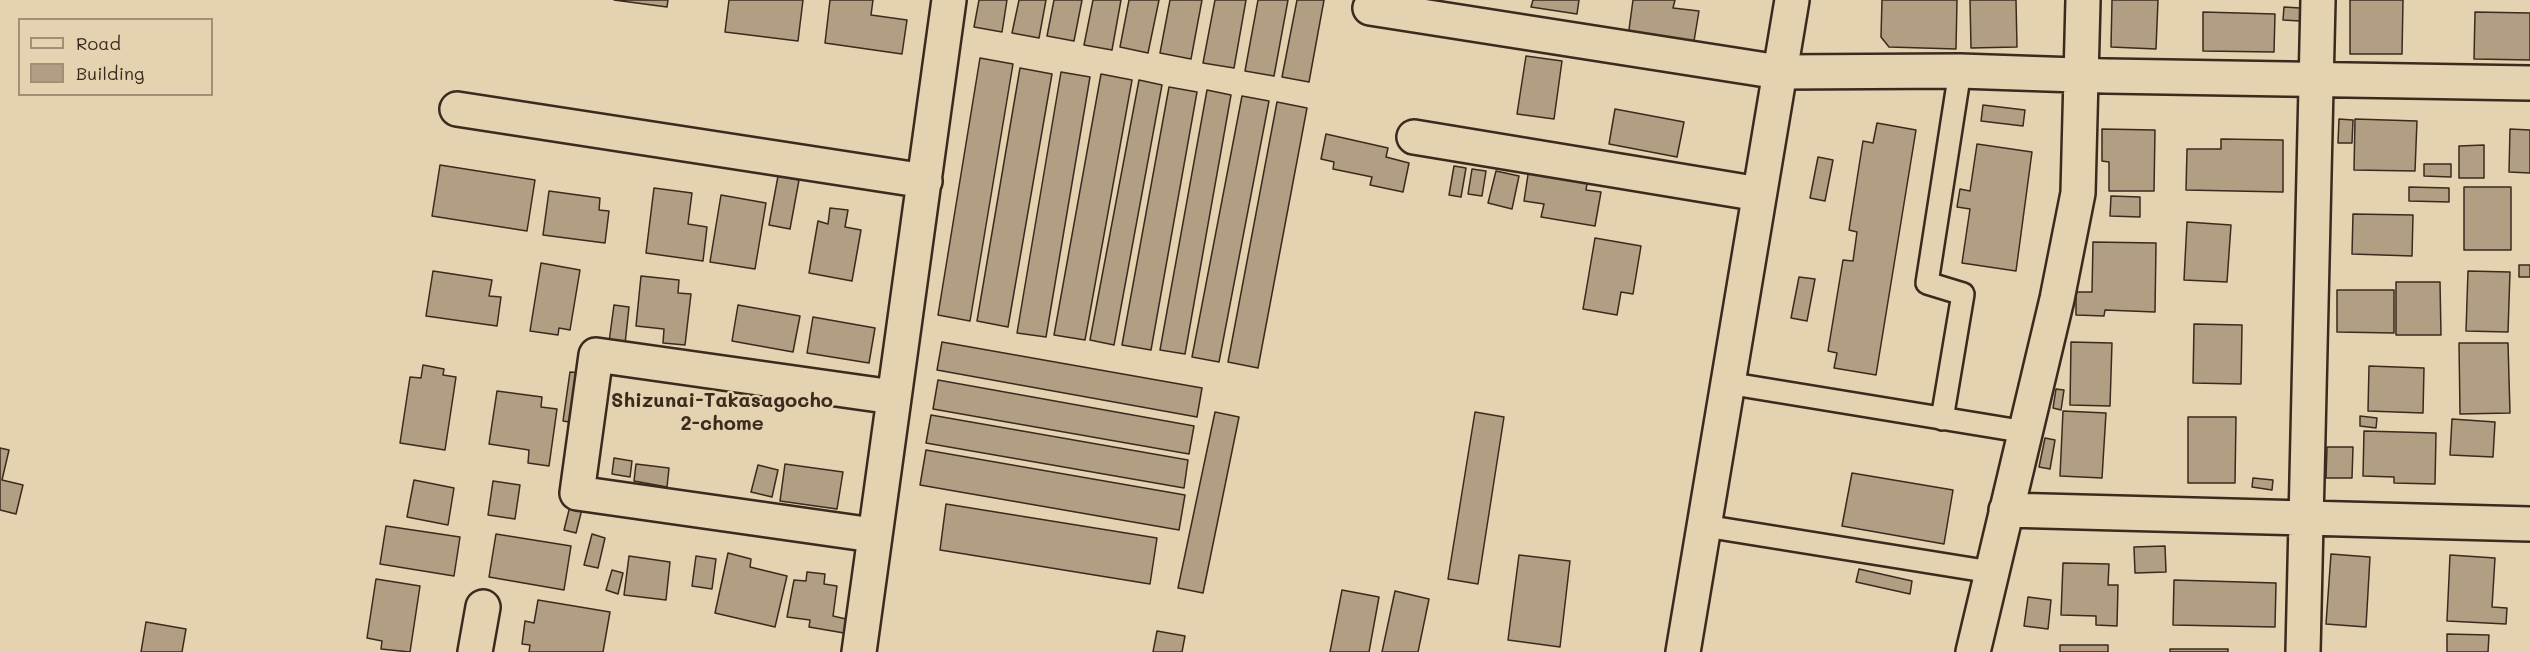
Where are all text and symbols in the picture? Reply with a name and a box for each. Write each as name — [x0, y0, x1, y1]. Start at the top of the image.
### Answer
legend — [18, 18, 213, 96]
text: Road — [76, 31, 121, 55]
text: Building — [76, 61, 144, 85]
district label: Shizunai-Takasagocho 2-chome — [611, 389, 833, 436]

